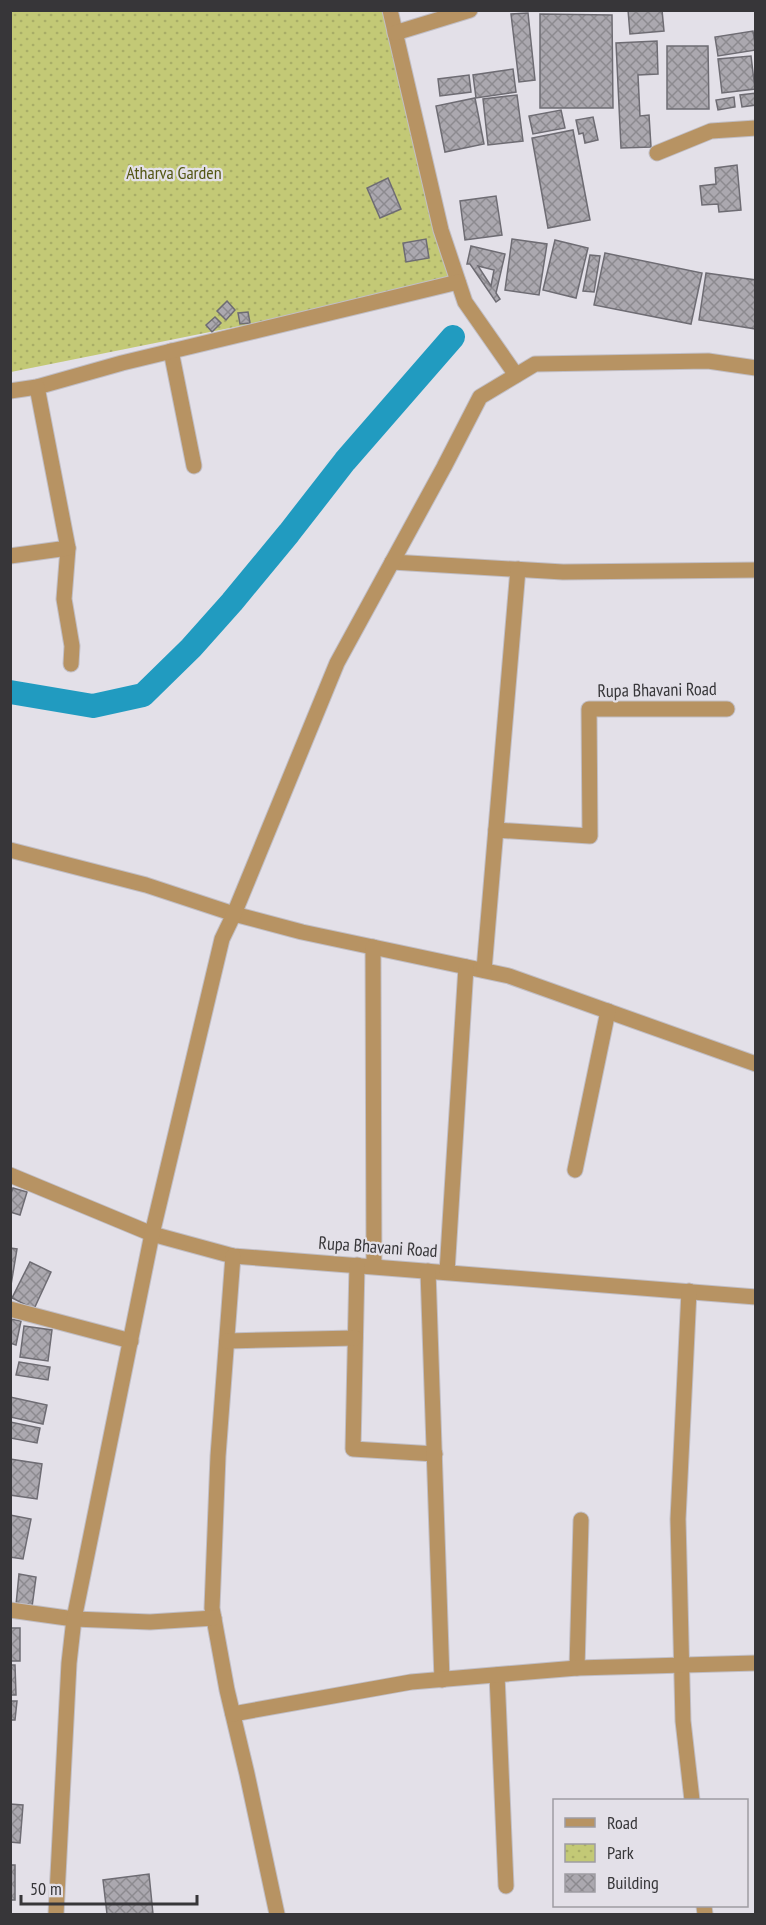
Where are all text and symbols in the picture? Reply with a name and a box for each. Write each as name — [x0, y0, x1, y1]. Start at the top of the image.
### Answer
park label: Atharva Garden — [126, 161, 222, 184]
street label: Rupa Bhavani Road — [597, 677, 717, 702]
street label: Rupa Bhavani Road — [318, 1231, 438, 1262]
legend — [553, 1799, 748, 1907]
text: Road — [607, 1811, 638, 1834]
text: Park — [607, 1841, 634, 1864]
scale bar — [21, 1868, 196, 1906]
text: Building — [607, 1871, 659, 1894]
text: 50 m — [30, 1877, 62, 1900]

